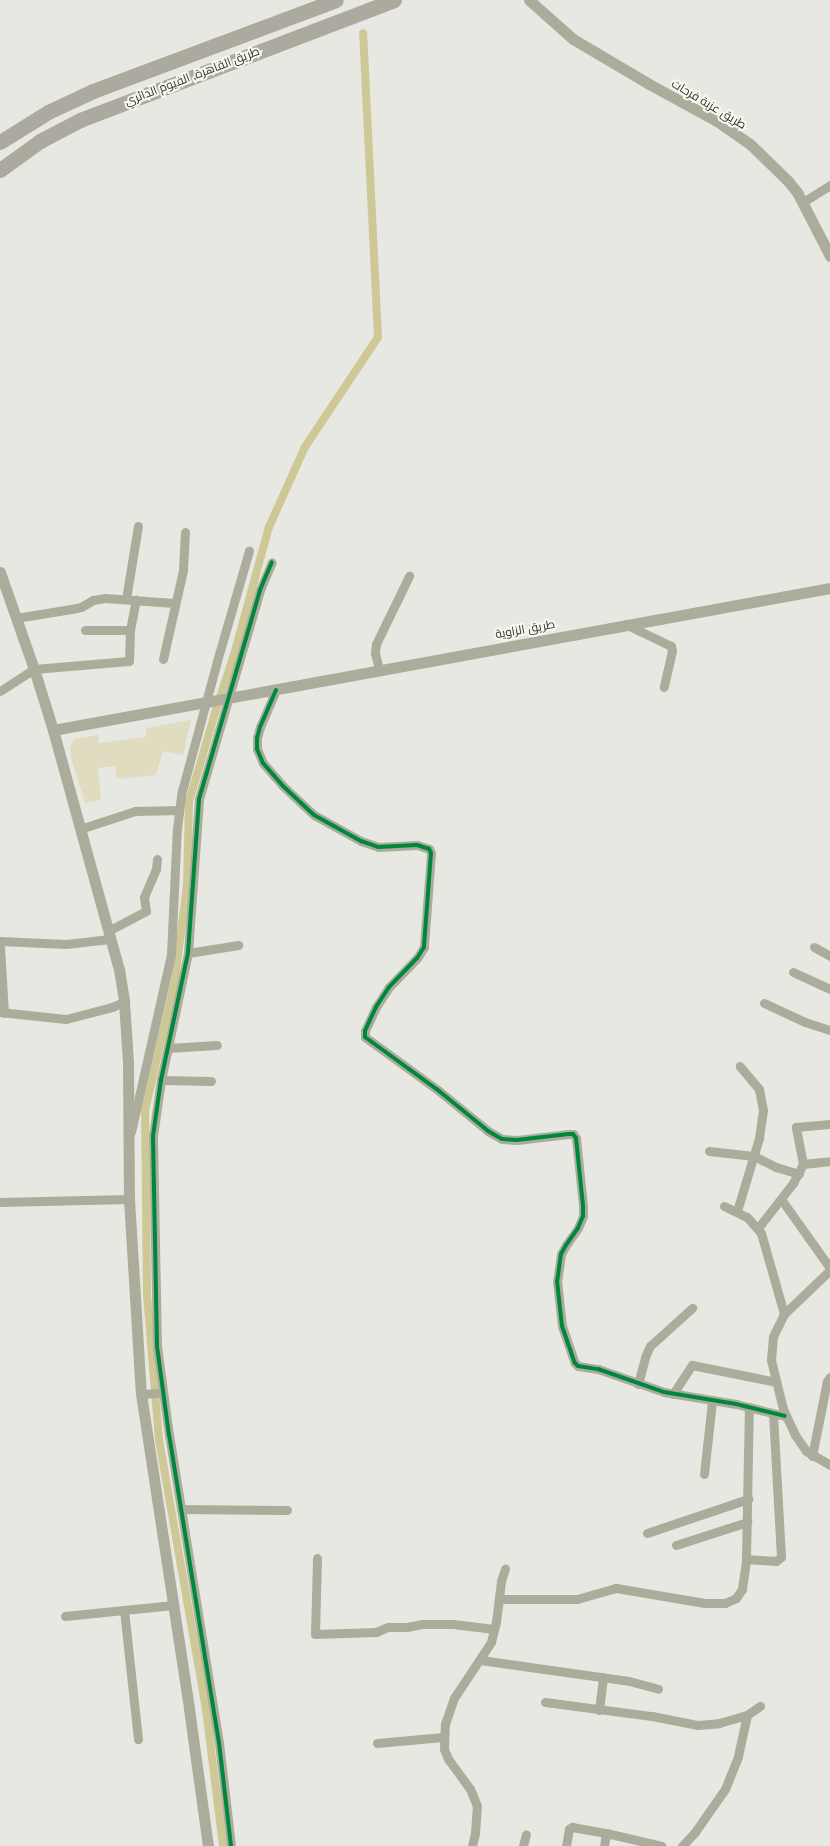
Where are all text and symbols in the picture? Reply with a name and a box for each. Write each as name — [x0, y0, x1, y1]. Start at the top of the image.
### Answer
street label: طريق القاهرة, الفيوم الدائري — [123, 44, 261, 108]
street label: طريق عزبة فرحات — [669, 76, 749, 132]
street label: طريق الزاوية — [494, 617, 556, 641]

